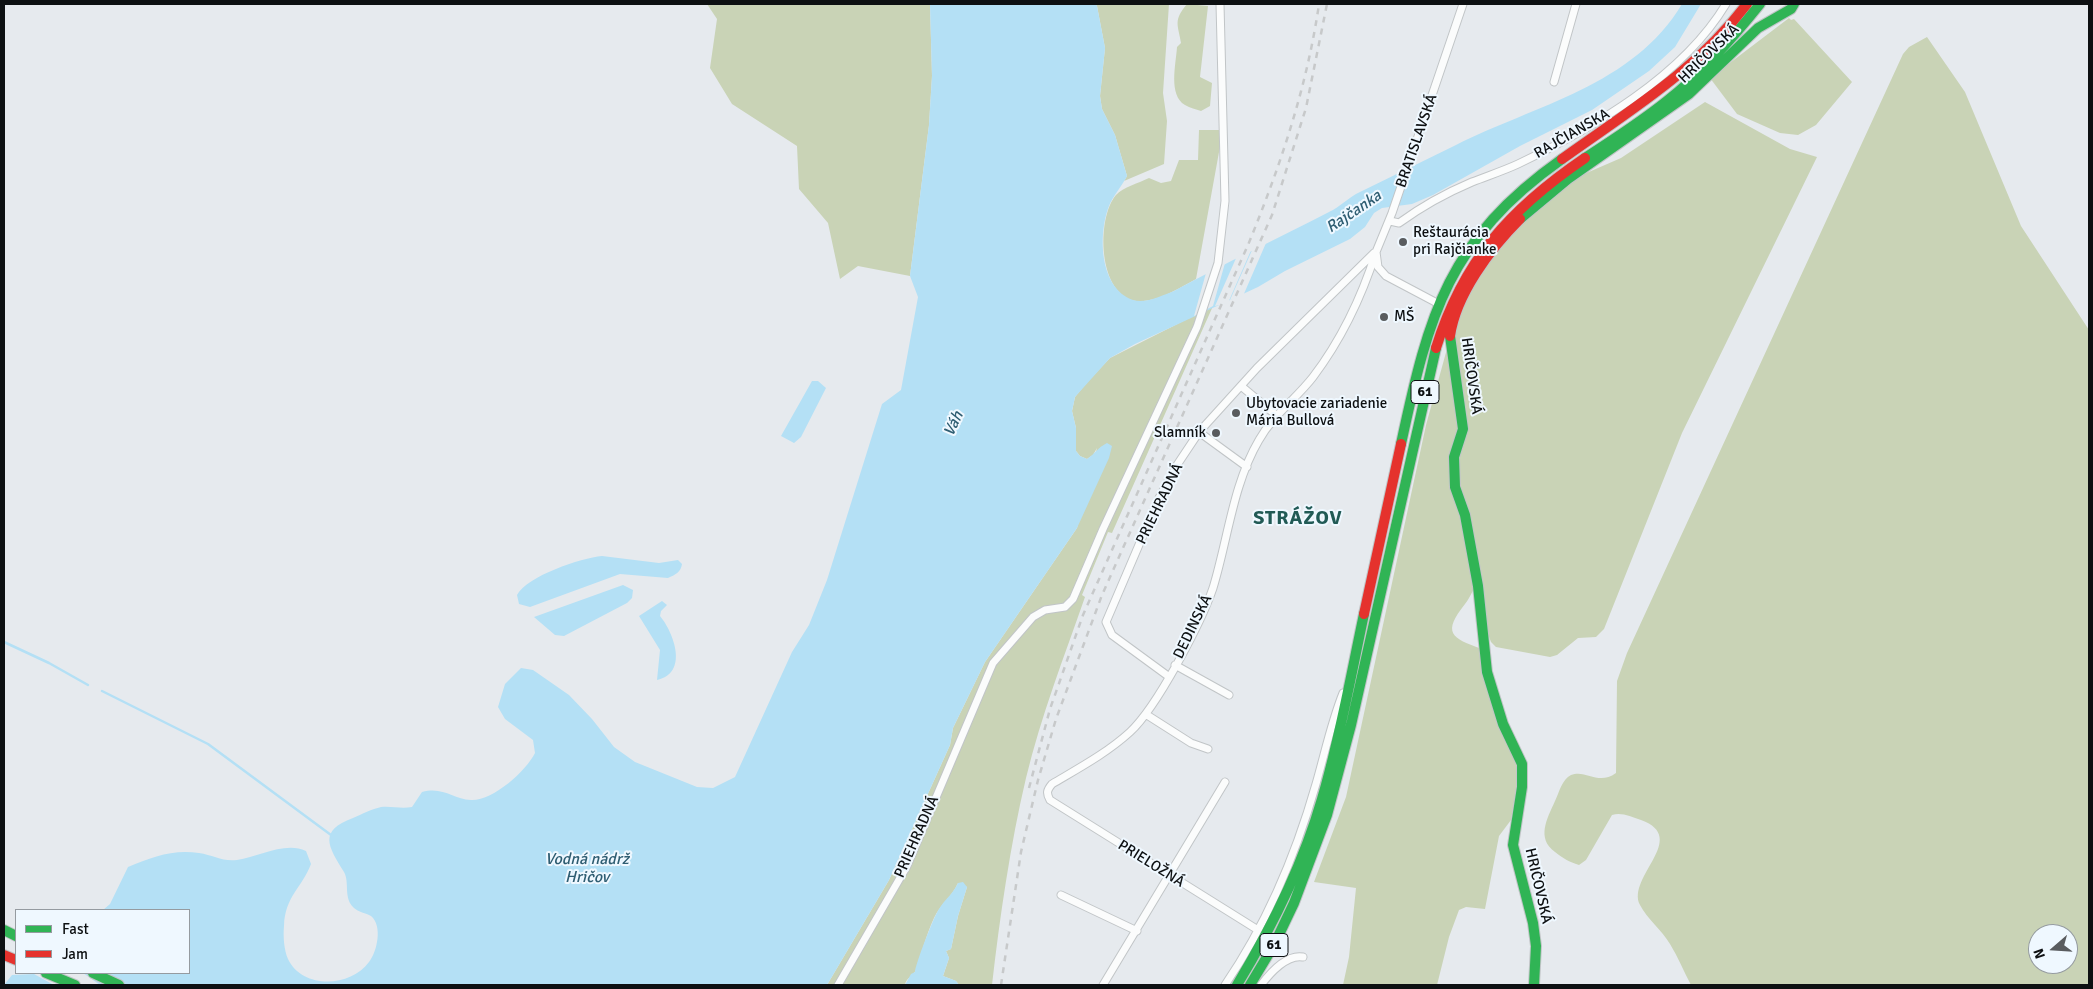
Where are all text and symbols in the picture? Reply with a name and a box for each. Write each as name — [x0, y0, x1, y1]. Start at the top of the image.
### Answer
street label: HRIČOVSKÁ — [1675, 21, 1743, 87]
street label: BRATISLAVSKÁ — [1393, 92, 1441, 190]
street label: RAJČIANSKA — [1531, 105, 1613, 163]
water label: Rajčanka — [1323, 187, 1385, 237]
place label: Reštaurácia pri Rajčianke — [1413, 224, 1497, 259]
marker: Reštaurácia pri Rajčianke — [1397, 236, 1409, 248]
place label: MŠ — [1394, 308, 1414, 326]
marker: MŠ — [1378, 311, 1390, 323]
street label: HRIČOVSKÁ — [1457, 337, 1485, 415]
road number: 61 — [1411, 381, 1439, 404]
place label: Ubytovacie zariadenie Mária Bullová — [1246, 395, 1387, 430]
marker: Ubytovacie zariadenie Mária Bullová — [1230, 407, 1242, 419]
water label: Váh — [940, 408, 968, 440]
place label: Slamník — [1154, 424, 1206, 442]
marker: Slamník — [1210, 427, 1222, 439]
street label: PRIEHRADNÁ — [1133, 461, 1187, 547]
district label: STRÁŽOV — [1252, 507, 1344, 531]
street label: DEDINSKÁ — [1170, 592, 1216, 662]
street label: PRIEHRADNÁ — [891, 793, 943, 881]
street label: PRIELOŽNÁ — [1114, 836, 1188, 892]
street label: HRIČOVSKÁ — [1521, 846, 1555, 926]
water label: Vodná nádrž Hričov — [545, 850, 629, 888]
legend — [15, 909, 190, 974]
text: Fast — [62, 920, 89, 938]
north arrow — [2028, 924, 2078, 974]
road number: 61 — [1260, 934, 1288, 956]
text: Jam — [62, 945, 88, 963]
text: N — [2030, 946, 2049, 961]

